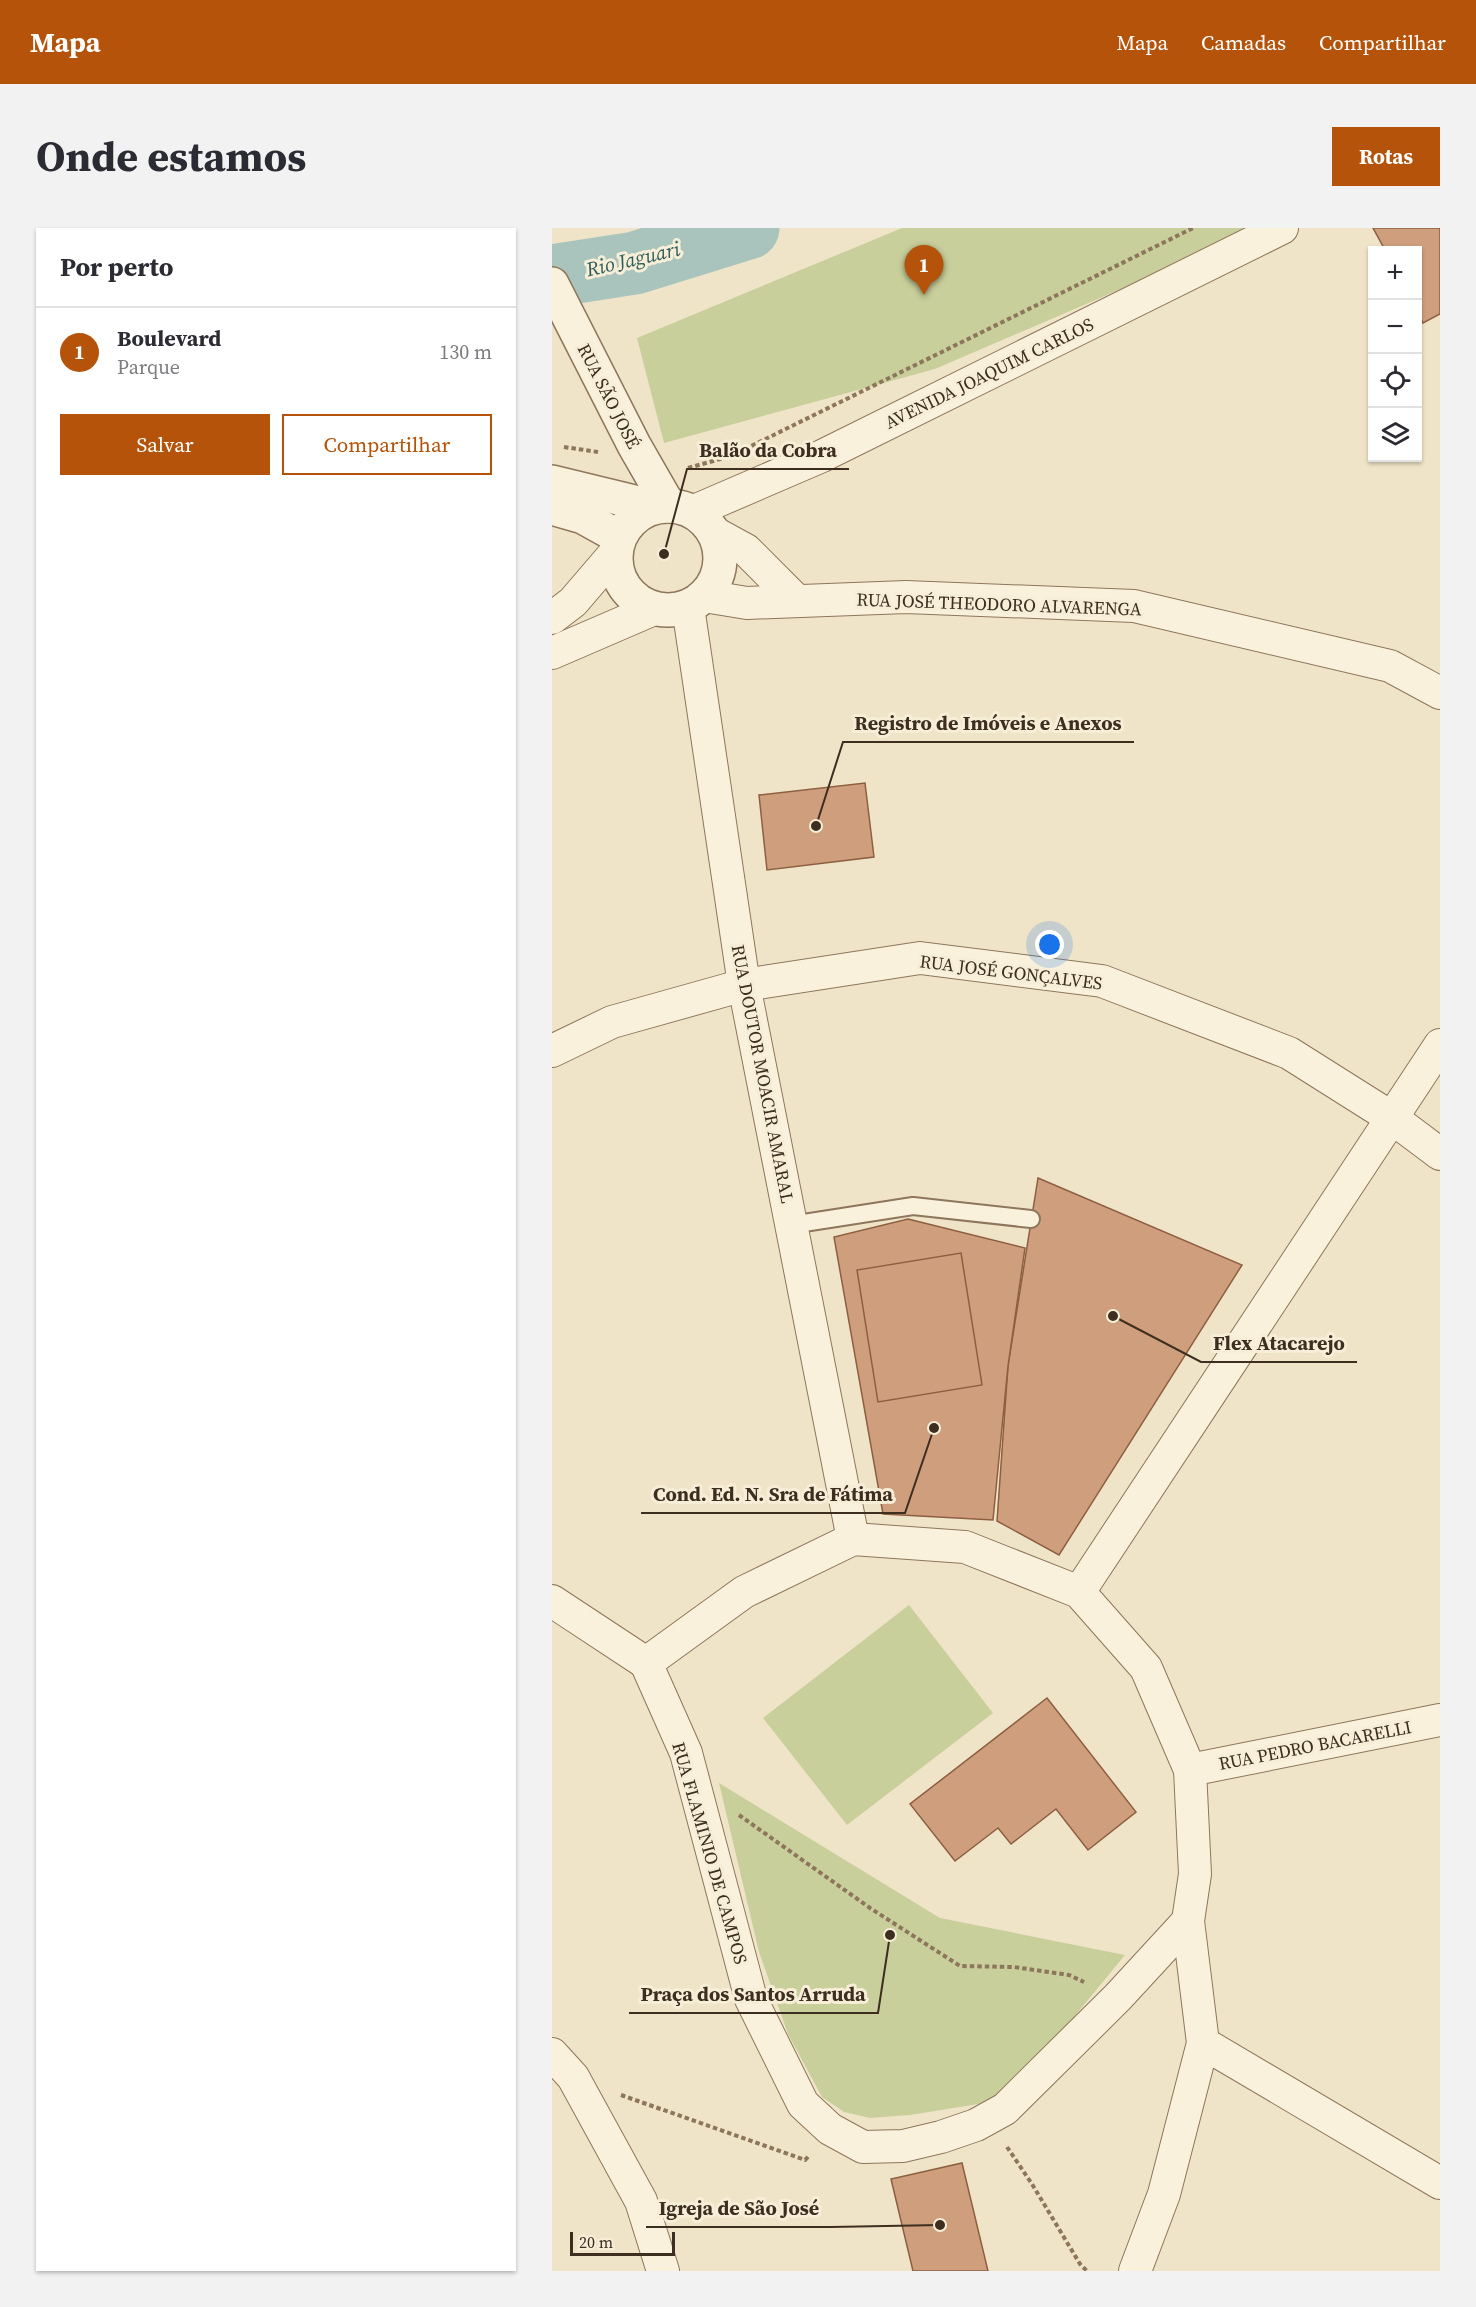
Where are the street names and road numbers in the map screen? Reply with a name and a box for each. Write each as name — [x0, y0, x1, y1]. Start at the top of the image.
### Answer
street label: AVENIDA JOAQUIM CARLOS — [880, 311, 1098, 435]
street label: RUA SÃO JOSÉ — [572, 339, 646, 453]
street label: RUA JOSÉ THEODORO ALVARENGA — [856, 587, 1142, 621]
street label: RUA DOUTOR MOACIR AMARAL — [726, 942, 800, 1206]
street label: RUA JOSÉ GONÇALVES — [918, 948, 1104, 996]
street label: RUA PEDRO BACARELLI — [1216, 1714, 1414, 1776]
street label: RUA FLAMINIO DE CAMPOS — [666, 1739, 754, 1967]

